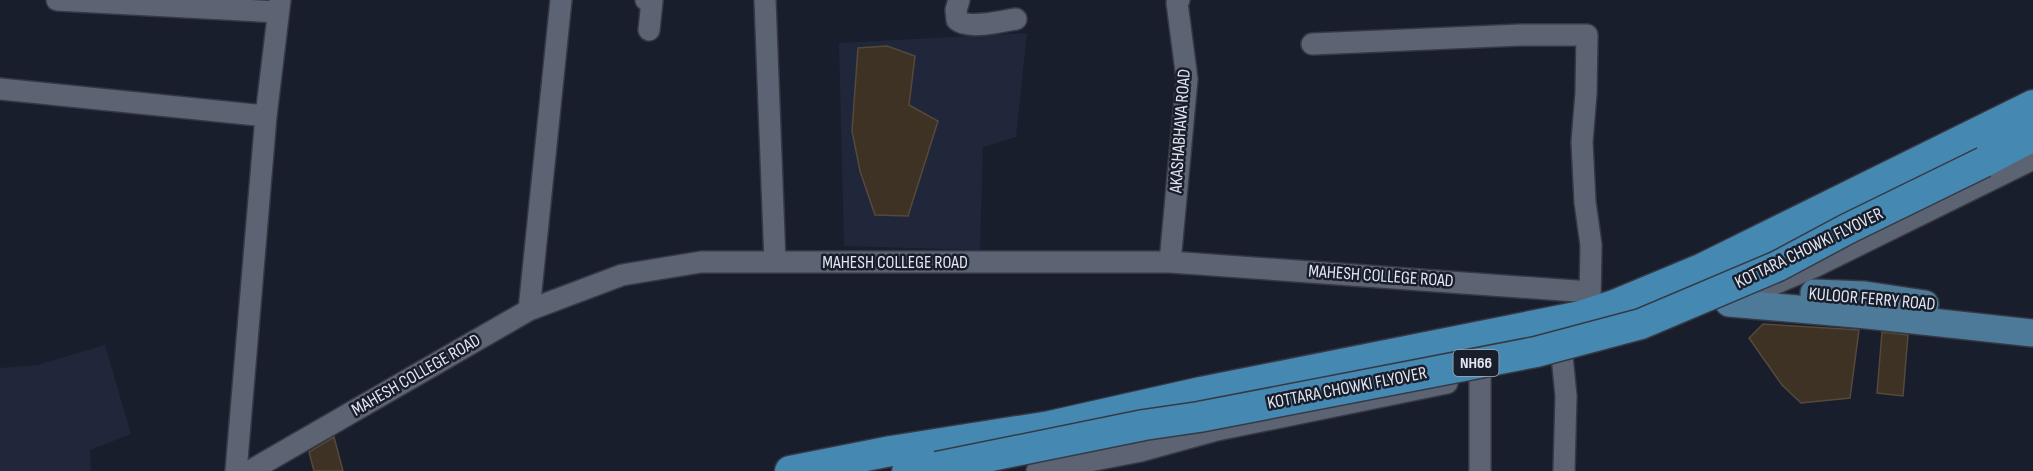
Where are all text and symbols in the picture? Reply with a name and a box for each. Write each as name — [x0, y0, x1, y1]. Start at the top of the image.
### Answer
street label: AKASHABHAVA ROAD — [1165, 68, 1195, 195]
street label: KOTTARA CHOWKI FLYOVER — [1732, 203, 1886, 293]
street label: MAHESH COLLEGE ROAD — [822, 252, 968, 273]
street label: MAHESH COLLEGE ROAD — [1308, 260, 1454, 292]
street label: KULOOR FERRY ROAD — [1808, 283, 1936, 315]
street label: MAHESH COLLEGE ROAD — [348, 330, 484, 420]
road number: NH66 — [1454, 350, 1498, 376]
street label: KOTTARA CHOWKI FLYOVER — [1265, 362, 1429, 414]

